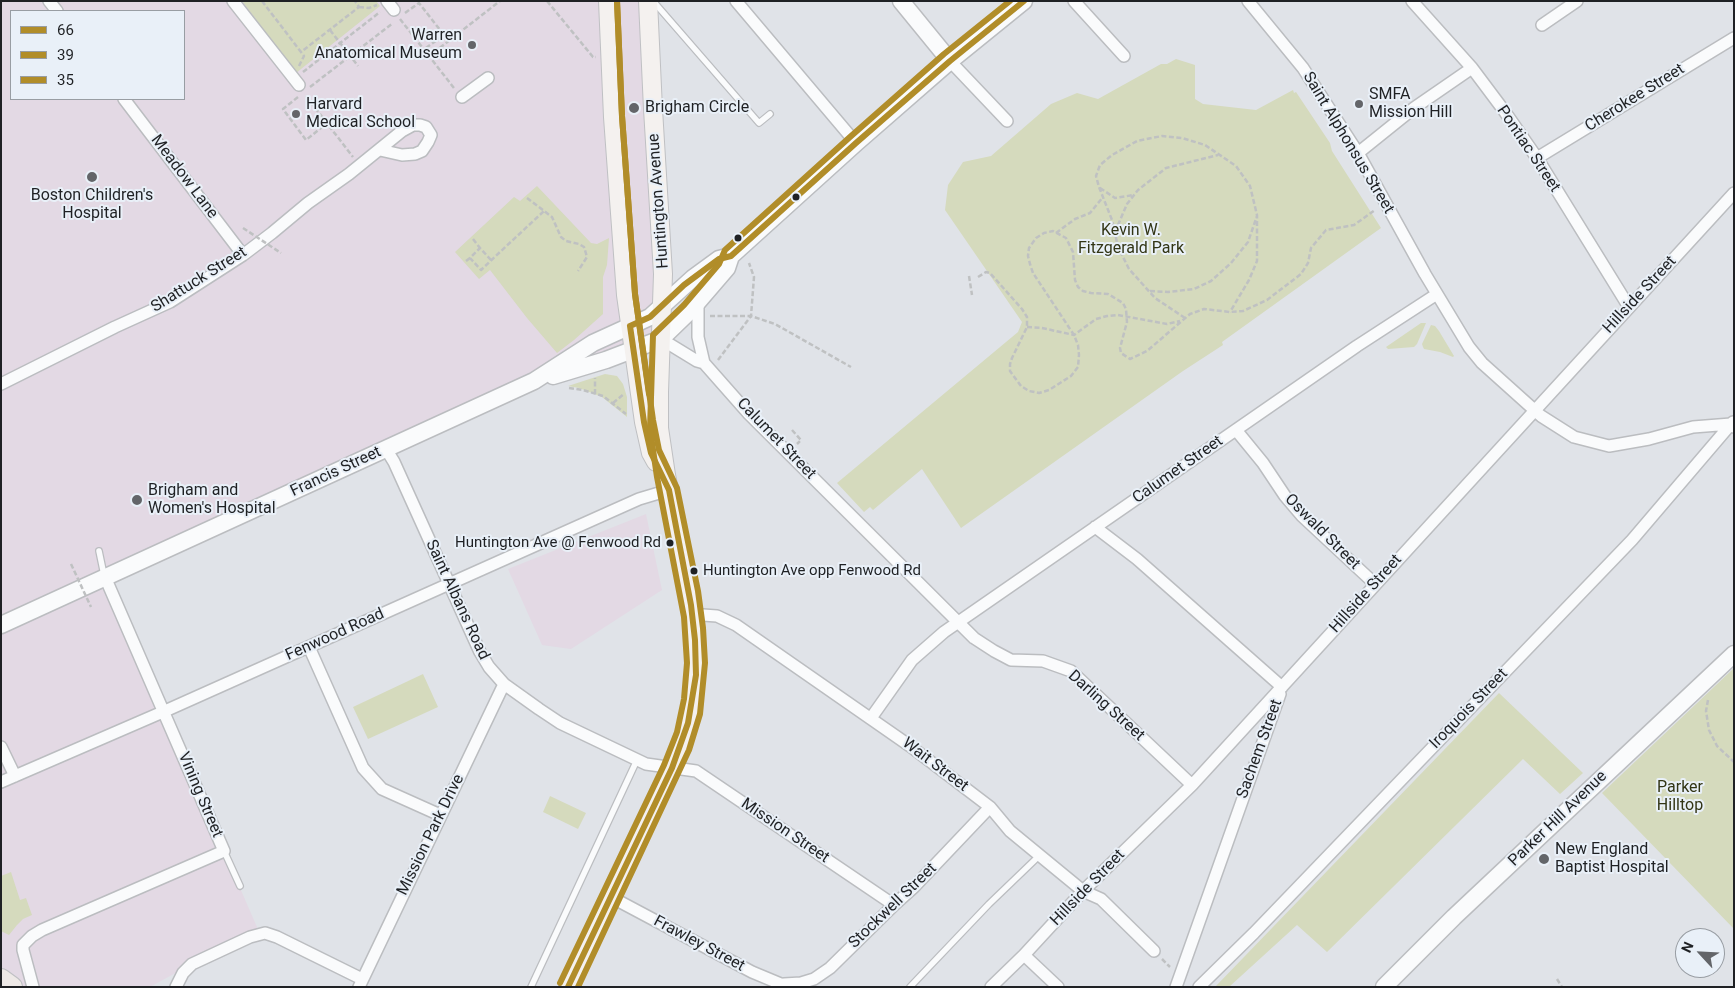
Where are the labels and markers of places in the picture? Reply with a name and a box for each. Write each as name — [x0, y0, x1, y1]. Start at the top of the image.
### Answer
place label: Warren Anatomical Museum — [315, 26, 462, 64]
marker: Warren Anatomical Museum — [466, 39, 478, 51]
place label: SMFA Mission Hill — [1369, 85, 1452, 123]
place label: Harvard Medical School — [306, 95, 415, 133]
place label: Brigham Circle — [645, 98, 749, 118]
marker: SMFA Mission Hill — [1353, 98, 1365, 110]
marker: Brigham Circle — [627, 101, 641, 115]
marker: Harvard Medical School — [290, 108, 302, 120]
marker: Boston Children's Hospital — [85, 170, 99, 184]
place label: Boston Children's Hospital — [31, 186, 153, 224]
unlabelled marker — [791, 192, 801, 202]
unlabelled marker — [733, 233, 743, 243]
place label: Brigham and Women's Hospital — [148, 481, 276, 519]
marker: Brigham and Women's Hospital — [130, 493, 144, 507]
place label: Huntington Ave @ Fenwood Rd — [455, 534, 661, 552]
marker: Huntington Ave @ Fenwood Rd — [665, 538, 675, 548]
place label: Huntington Ave opp Fenwood Rd — [703, 562, 921, 580]
marker: Huntington Ave opp Fenwood Rd — [689, 566, 699, 576]
place label: New England Baptist Hospital — [1555, 840, 1669, 878]
marker: New England Baptist Hospital — [1537, 852, 1551, 866]

